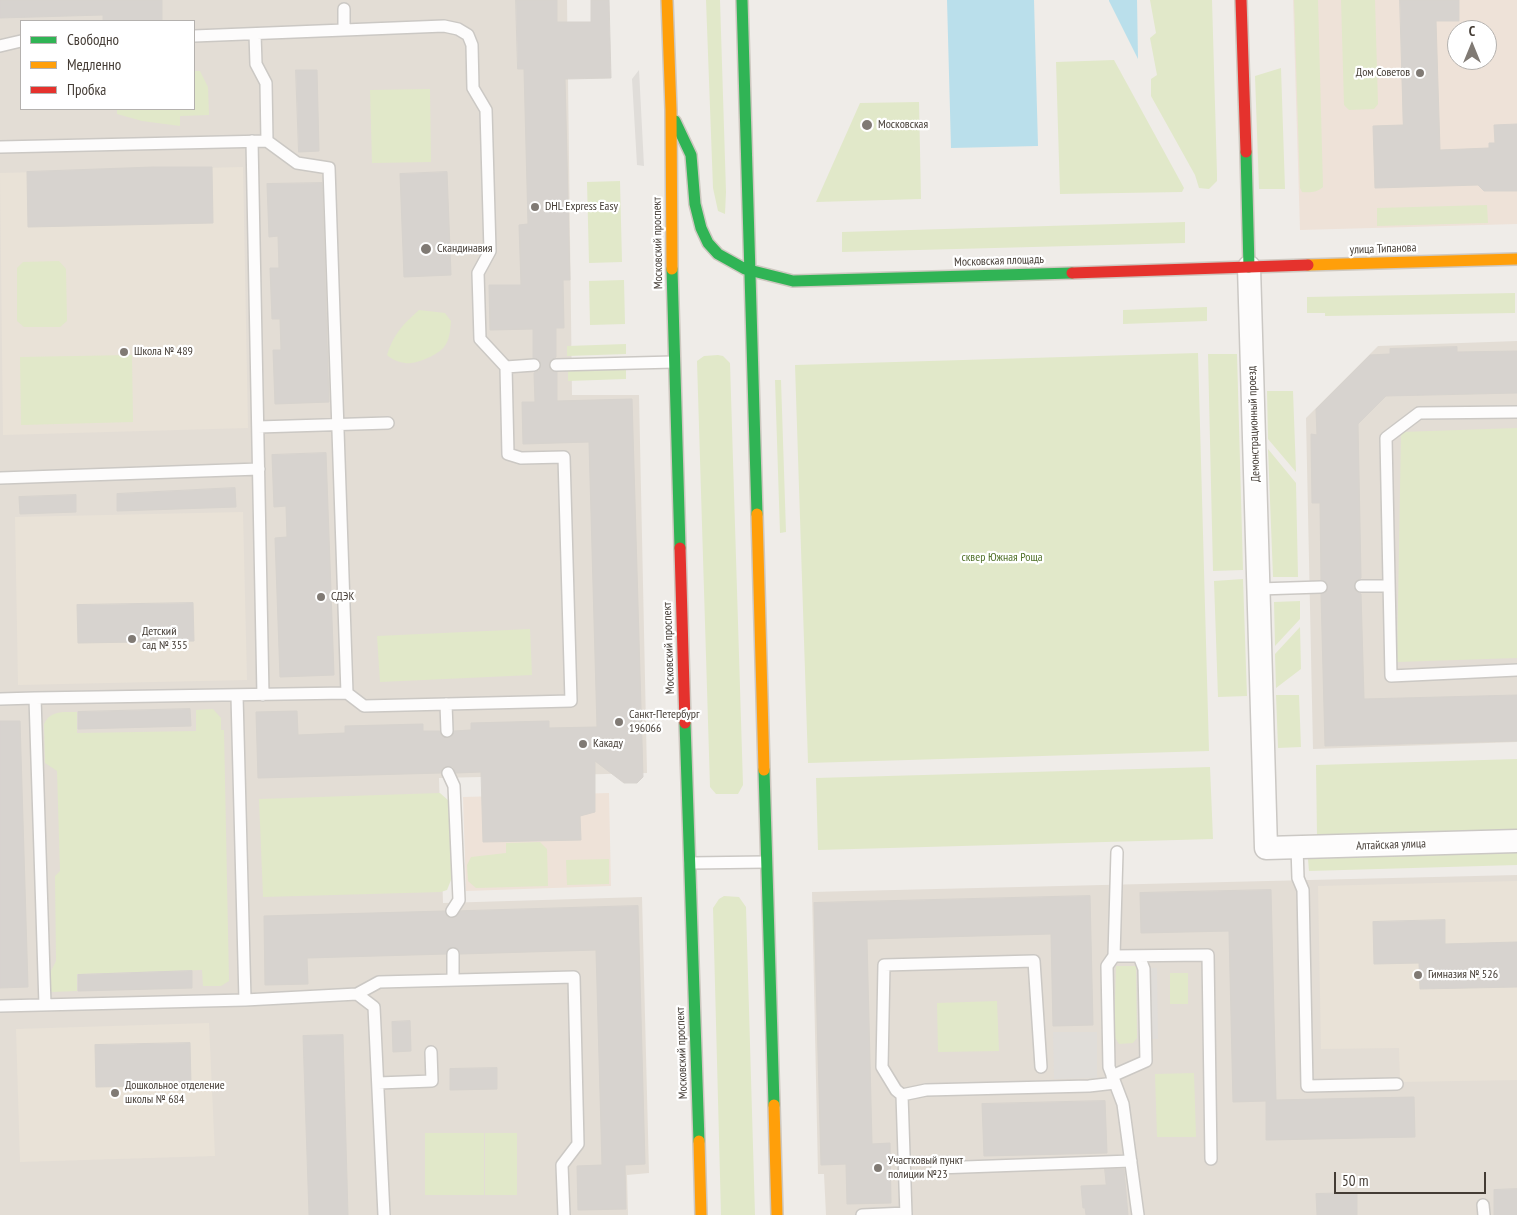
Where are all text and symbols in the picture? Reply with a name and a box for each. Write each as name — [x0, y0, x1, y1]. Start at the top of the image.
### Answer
legend — [20, 20, 195, 110]
north arrow — [1447, 20, 1497, 70]
text: С — [1469, 22, 1475, 40]
text: Свободно — [67, 30, 119, 49]
text: Медленно — [67, 55, 121, 74]
place label: Дом Советов — [1356, 66, 1410, 80]
marker: Дом Советов — [1414, 67, 1426, 79]
text: Пробка — [67, 80, 106, 99]
marker: Московская — [860, 118, 874, 132]
place label: Московская — [878, 118, 928, 132]
street label: Московский проспект — [650, 197, 666, 289]
place label: DHL Express Easy — [545, 200, 618, 214]
marker: DHL Express Easy — [529, 201, 541, 213]
street label: улица Типанова — [1349, 241, 1417, 257]
marker: Скандинавия — [419, 242, 433, 256]
place label: Скандинавия — [437, 242, 492, 256]
street label: Московская площадь — [954, 252, 1044, 270]
place label: Школа № 489 — [134, 345, 193, 359]
marker: Школа № 489 — [118, 346, 130, 358]
street label: Демонстрационный проезд — [1245, 366, 1263, 482]
park label: сквер Южная Роща — [961, 551, 1043, 565]
place label: СДЭК — [331, 590, 354, 604]
marker: СДЭК — [315, 591, 327, 603]
street label: Московский проспект — [660, 602, 678, 694]
place label: Детский сад № 355 — [142, 625, 188, 653]
marker: Детский сад № 355 — [126, 633, 138, 645]
place label: Санкт-Петербург 196066 — [629, 708, 699, 736]
marker: Санкт-Петербург 196066 — [613, 716, 625, 728]
place label: Какаду — [593, 737, 623, 751]
marker: Какаду — [577, 738, 589, 750]
street label: Алтайская улица — [1356, 837, 1426, 853]
place label: Гимназия № 526 — [1428, 968, 1498, 982]
marker: Гимназия № 526 — [1412, 969, 1424, 981]
street label: Московский проспект — [673, 1007, 691, 1099]
place label: Дошкольное отделение школы № 684 — [125, 1079, 225, 1107]
marker: Дошкольное отделение школы № 684 — [109, 1087, 121, 1099]
place label: Участковый пункт полиции №23 — [888, 1154, 963, 1182]
marker: Участковый пункт полиции №23 — [872, 1162, 884, 1174]
scale bar — [1337, 1162, 1490, 1194]
text: 50 m — [1342, 1171, 1368, 1190]

